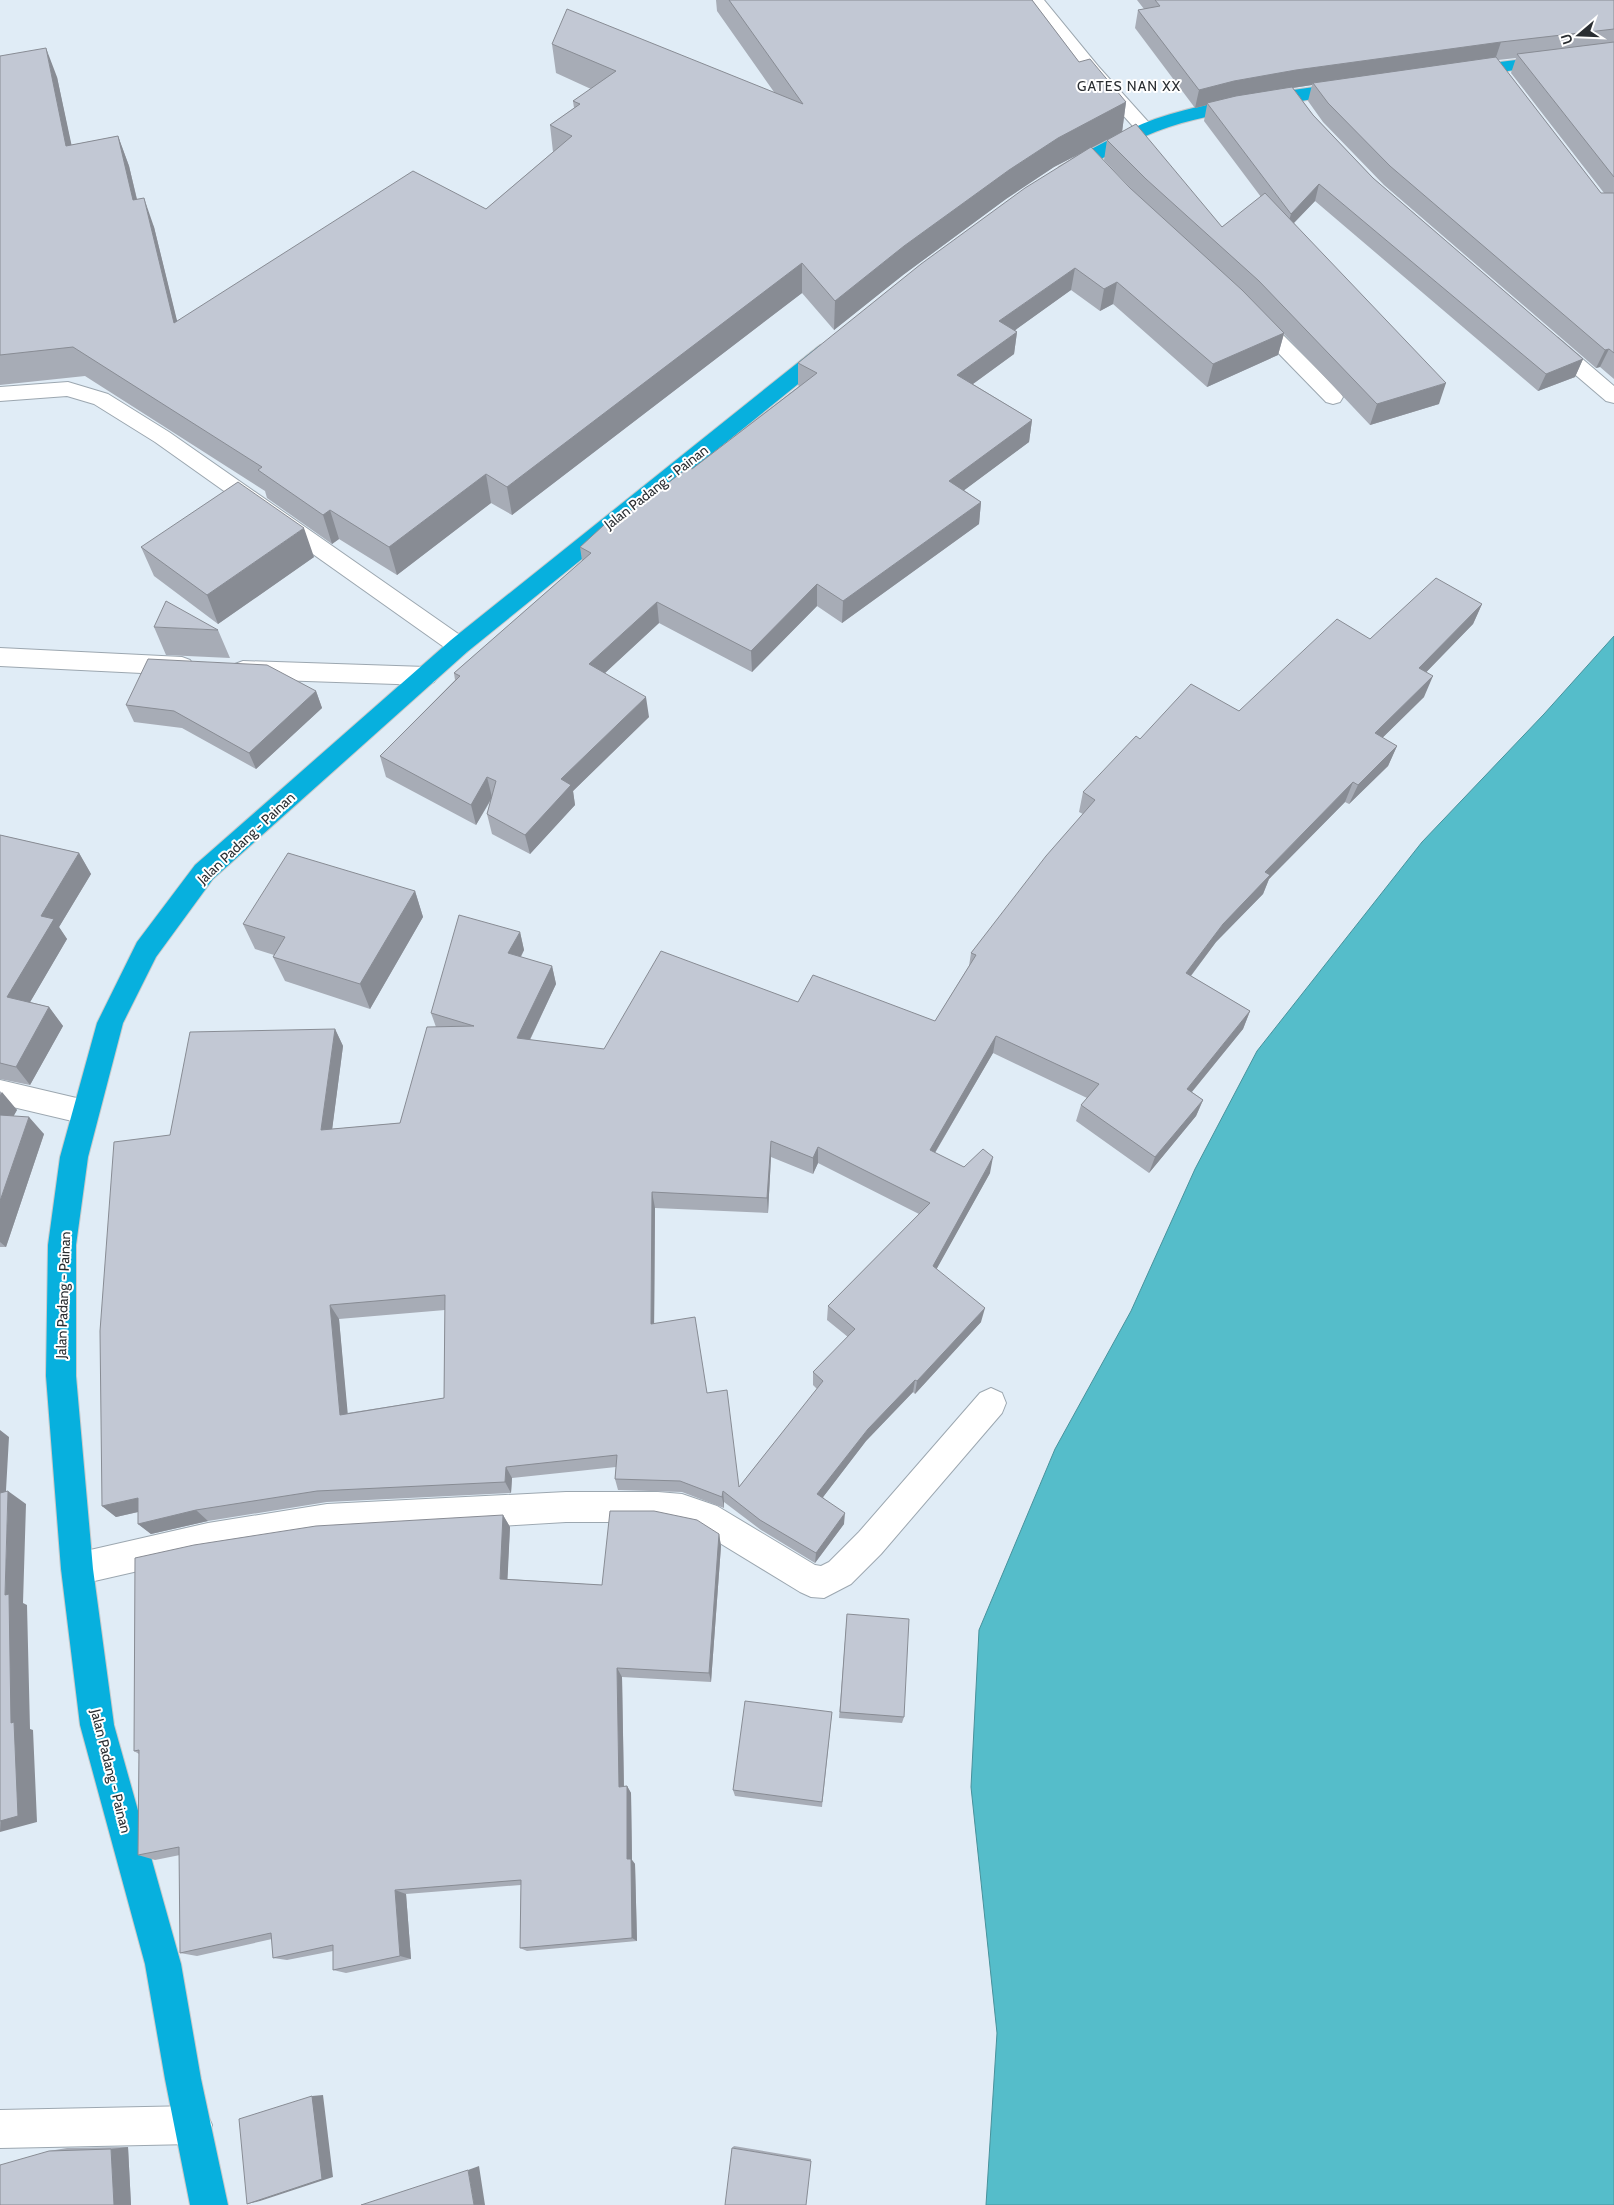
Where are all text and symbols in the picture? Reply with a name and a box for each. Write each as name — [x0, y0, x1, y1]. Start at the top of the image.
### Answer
north arrow — [1554, 10, 1604, 60]
text: U — [1557, 32, 1577, 47]
district label: GATES NAN XX — [1077, 77, 1181, 95]
street label: Jalan Padang - Painan — [600, 441, 712, 534]
street label: Jalan Padang - Painan — [193, 788, 299, 889]
street label: Jalan Padang - Painan — [52, 1231, 74, 1360]
street label: Jalan Padang - Painan — [87, 1706, 135, 1835]

